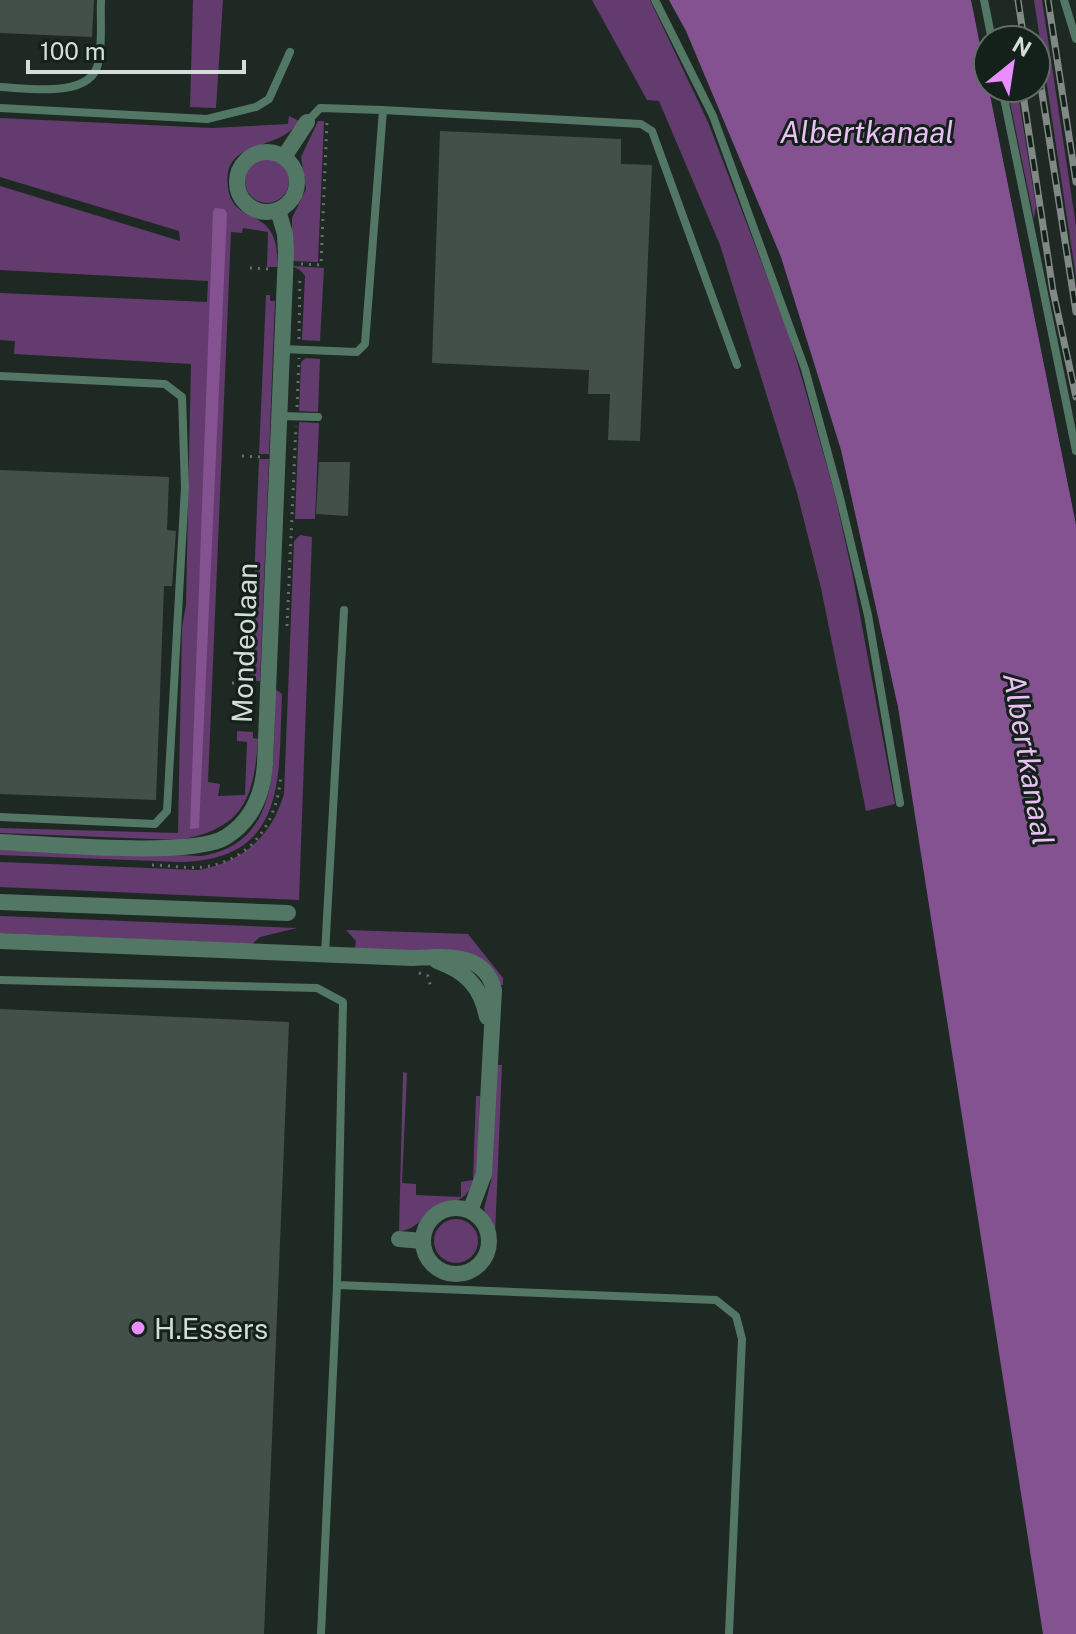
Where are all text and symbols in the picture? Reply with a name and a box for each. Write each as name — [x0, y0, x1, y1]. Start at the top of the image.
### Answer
scale bar — [28, 24, 244, 74]
north arrow — [972, 24, 1052, 104]
text: N — [1008, 31, 1036, 62]
text: 100 m — [40, 37, 106, 65]
water label: Albertkanaal — [780, 114, 954, 150]
street label: Mondeolaan — [225, 562, 263, 724]
water label: Albertkanaal — [996, 670, 1062, 848]
place label: H.Essers — [154, 1312, 268, 1345]
marker: H.Essers — [129, 1319, 147, 1337]

